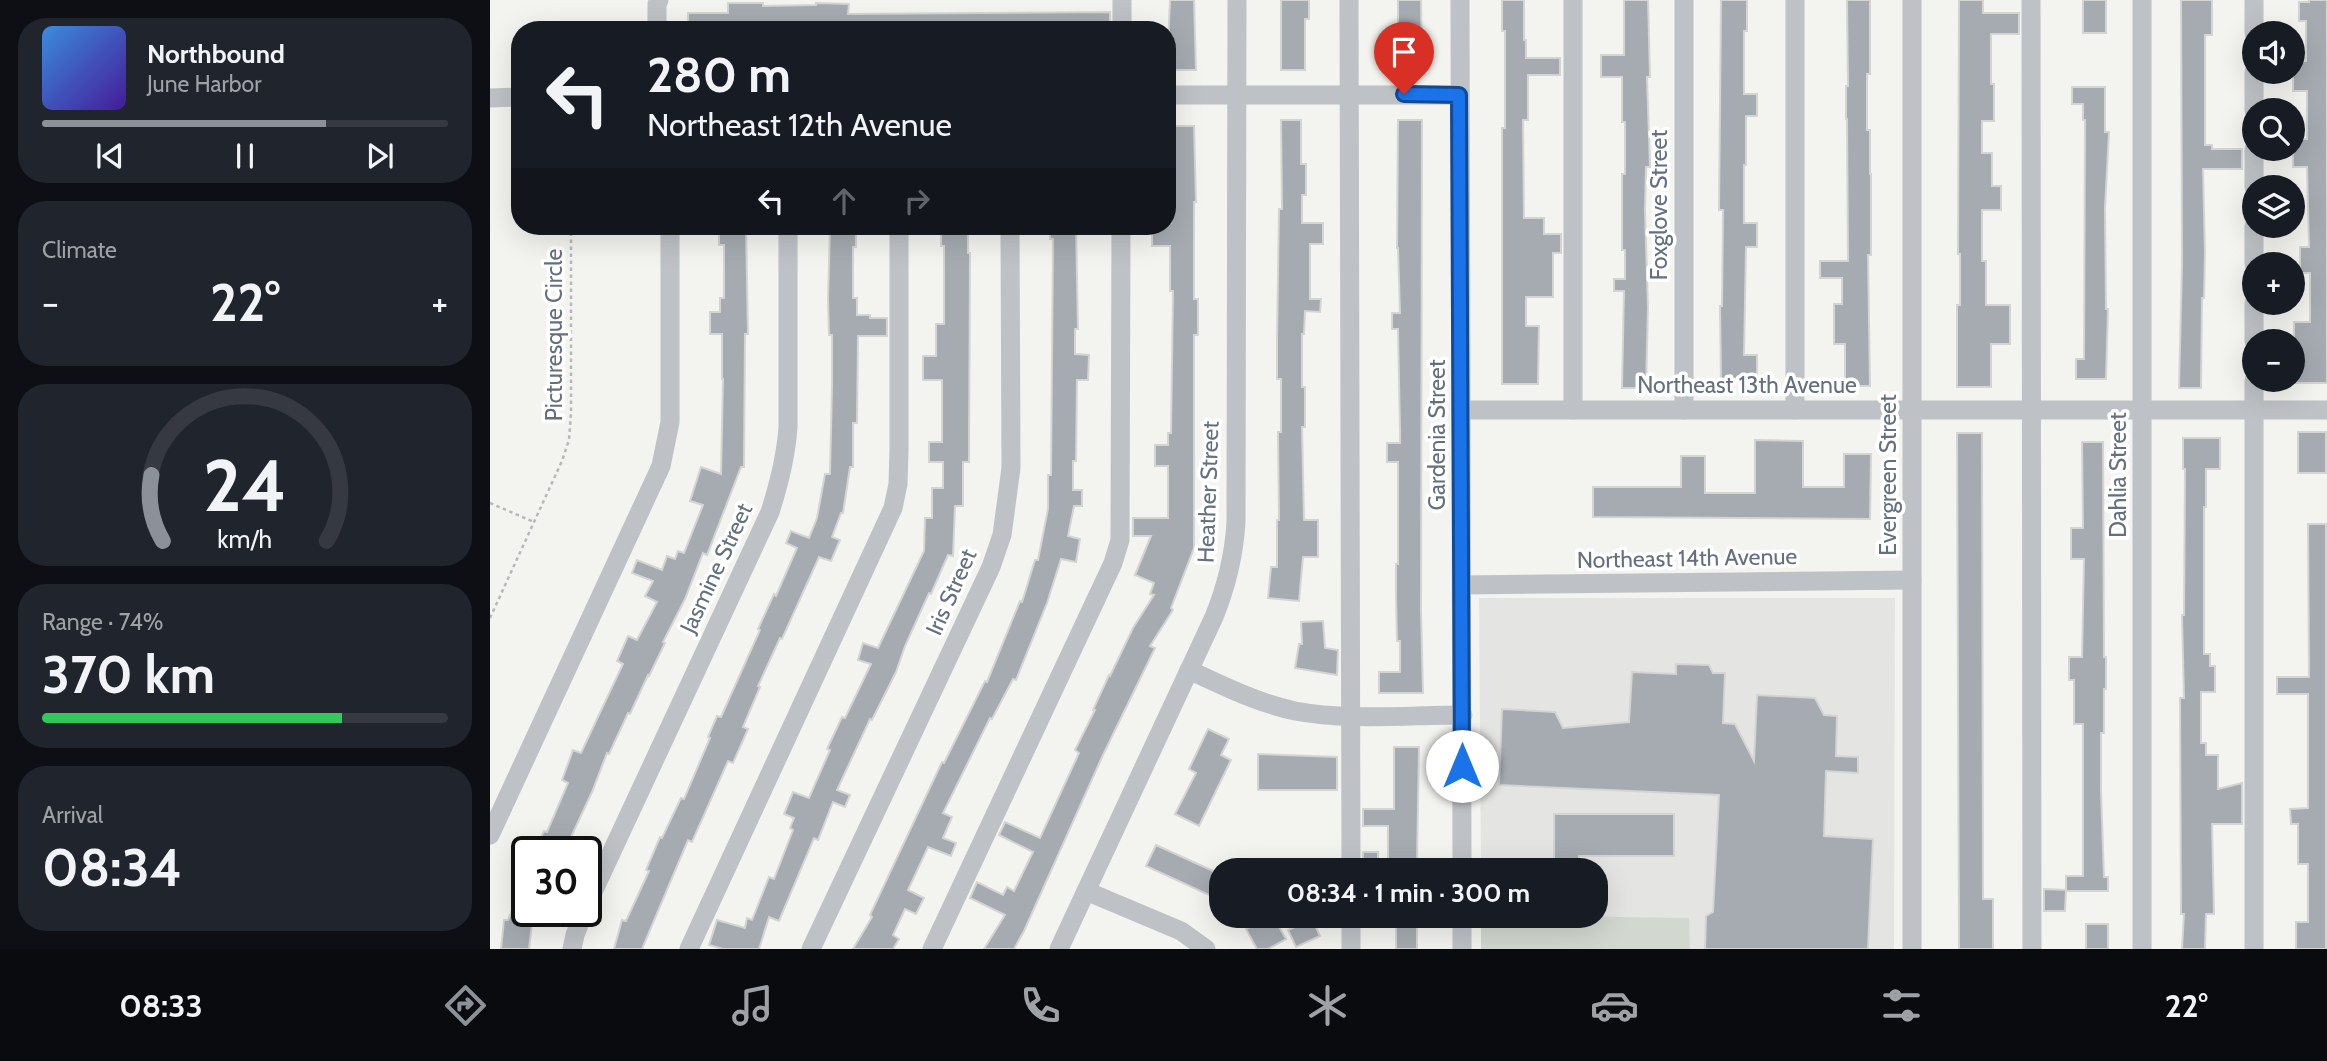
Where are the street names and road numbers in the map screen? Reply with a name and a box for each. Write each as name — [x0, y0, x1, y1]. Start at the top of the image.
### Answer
street label: Foxglove Street — [1645, 130, 1673, 280]
street label: Picturesque Circle — [540, 249, 568, 421]
street label: Gardenia Street — [1423, 359, 1451, 511]
street label: Northeast 13th Avenue — [1637, 371, 1857, 399]
street label: Evergreen Street — [1874, 394, 1902, 556]
street label: Dahlia Street — [2104, 412, 2132, 538]
street label: Heather Street — [1192, 420, 1224, 563]
street label: Jasmine Street — [673, 498, 758, 638]
street label: Northeast 14th Avenue — [1577, 542, 1798, 574]
street label: Iris Street — [920, 544, 983, 640]

